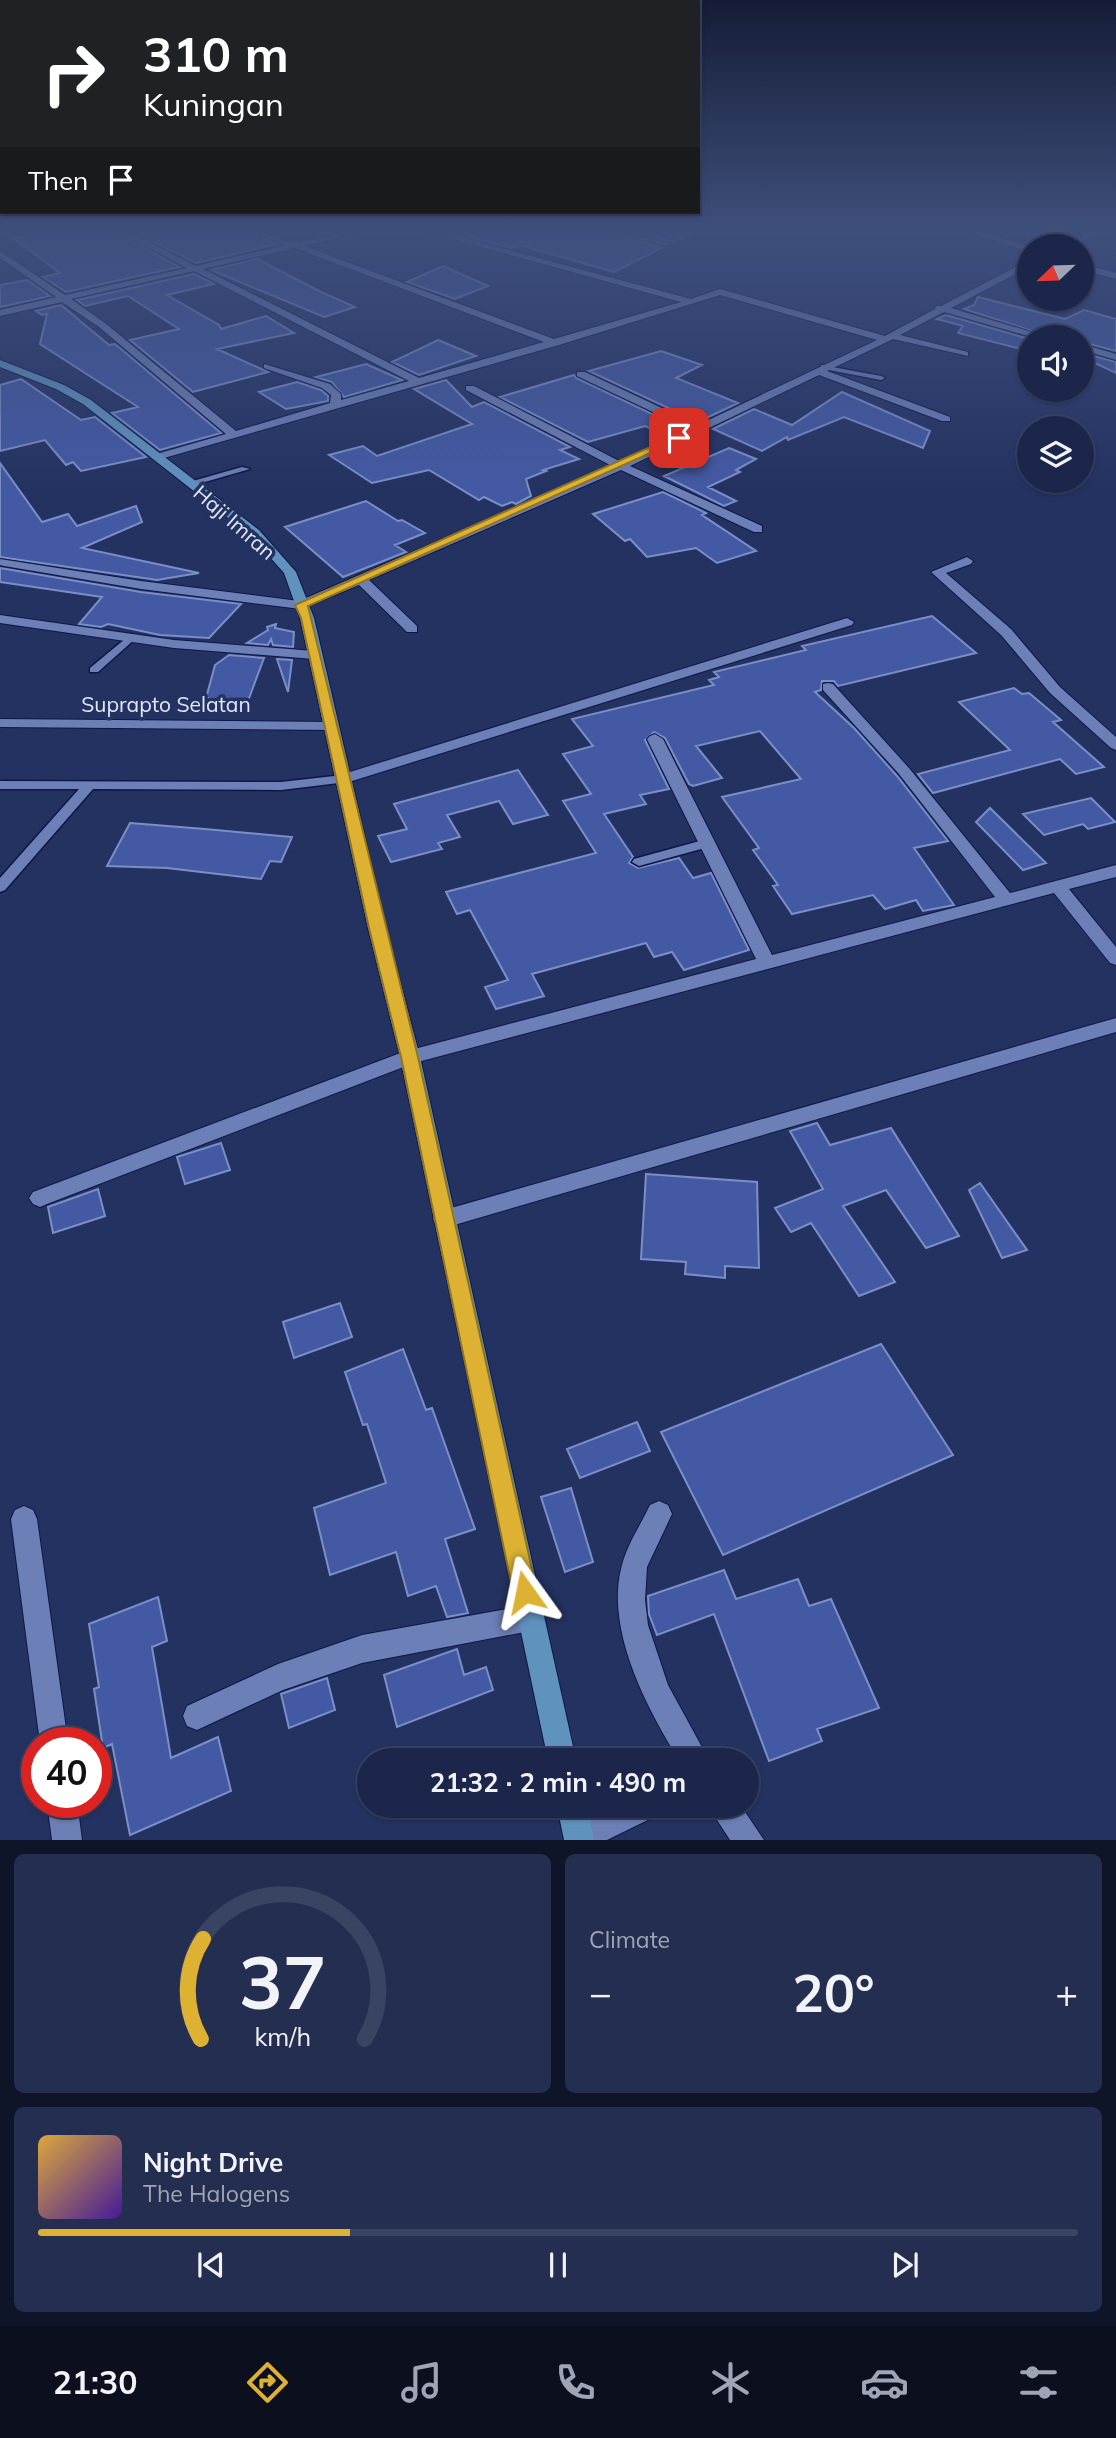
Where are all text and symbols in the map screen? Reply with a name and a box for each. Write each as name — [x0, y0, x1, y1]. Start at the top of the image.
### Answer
text: 310 m — [143, 23, 289, 84]
icon: right — [28, 28, 119, 119]
text: Kuningan — [143, 84, 284, 124]
icon: arrive — [102, 161, 140, 199]
text: Then — [28, 164, 88, 197]
north arrow — [1017, 234, 1094, 312]
map controls — [1017, 234, 1094, 493]
button: sound — [1017, 325, 1094, 402]
pin — [649, 408, 709, 468]
button: layers — [1017, 416, 1094, 493]
icon: arrive — [660, 419, 698, 457]
street label: Haji Imran — [189, 479, 281, 565]
street label: Suprapto Selatan — [81, 691, 251, 717]
position arrow — [488, 1555, 562, 1629]
speed limit sign: 40 — [21, 1727, 112, 1818]
text: 21:32 · 2 min · 490 m — [430, 1766, 686, 1799]
text: Climate — [589, 1925, 670, 1954]
text: 37 — [239, 1937, 326, 2028]
text: 20° — [792, 1960, 875, 2025]
text: − — [589, 1969, 612, 2017]
text: + — [1055, 1969, 1078, 2017]
text: km/h — [254, 2021, 311, 2052]
text: Night Drive — [143, 2146, 283, 2179]
text: The Halogens — [143, 2179, 290, 2208]
icon: previous — [192, 2246, 230, 2284]
icon: pause — [539, 2246, 577, 2284]
icon: next — [886, 2246, 924, 2284]
icon: directions — [243, 2358, 292, 2407]
icon: music — [397, 2358, 446, 2407]
icon: phone — [551, 2358, 600, 2407]
icon: climate — [706, 2358, 755, 2407]
icon: car — [860, 2358, 909, 2407]
icon: filters — [1014, 2358, 1063, 2407]
text: 21:30 — [53, 2362, 137, 2402]

